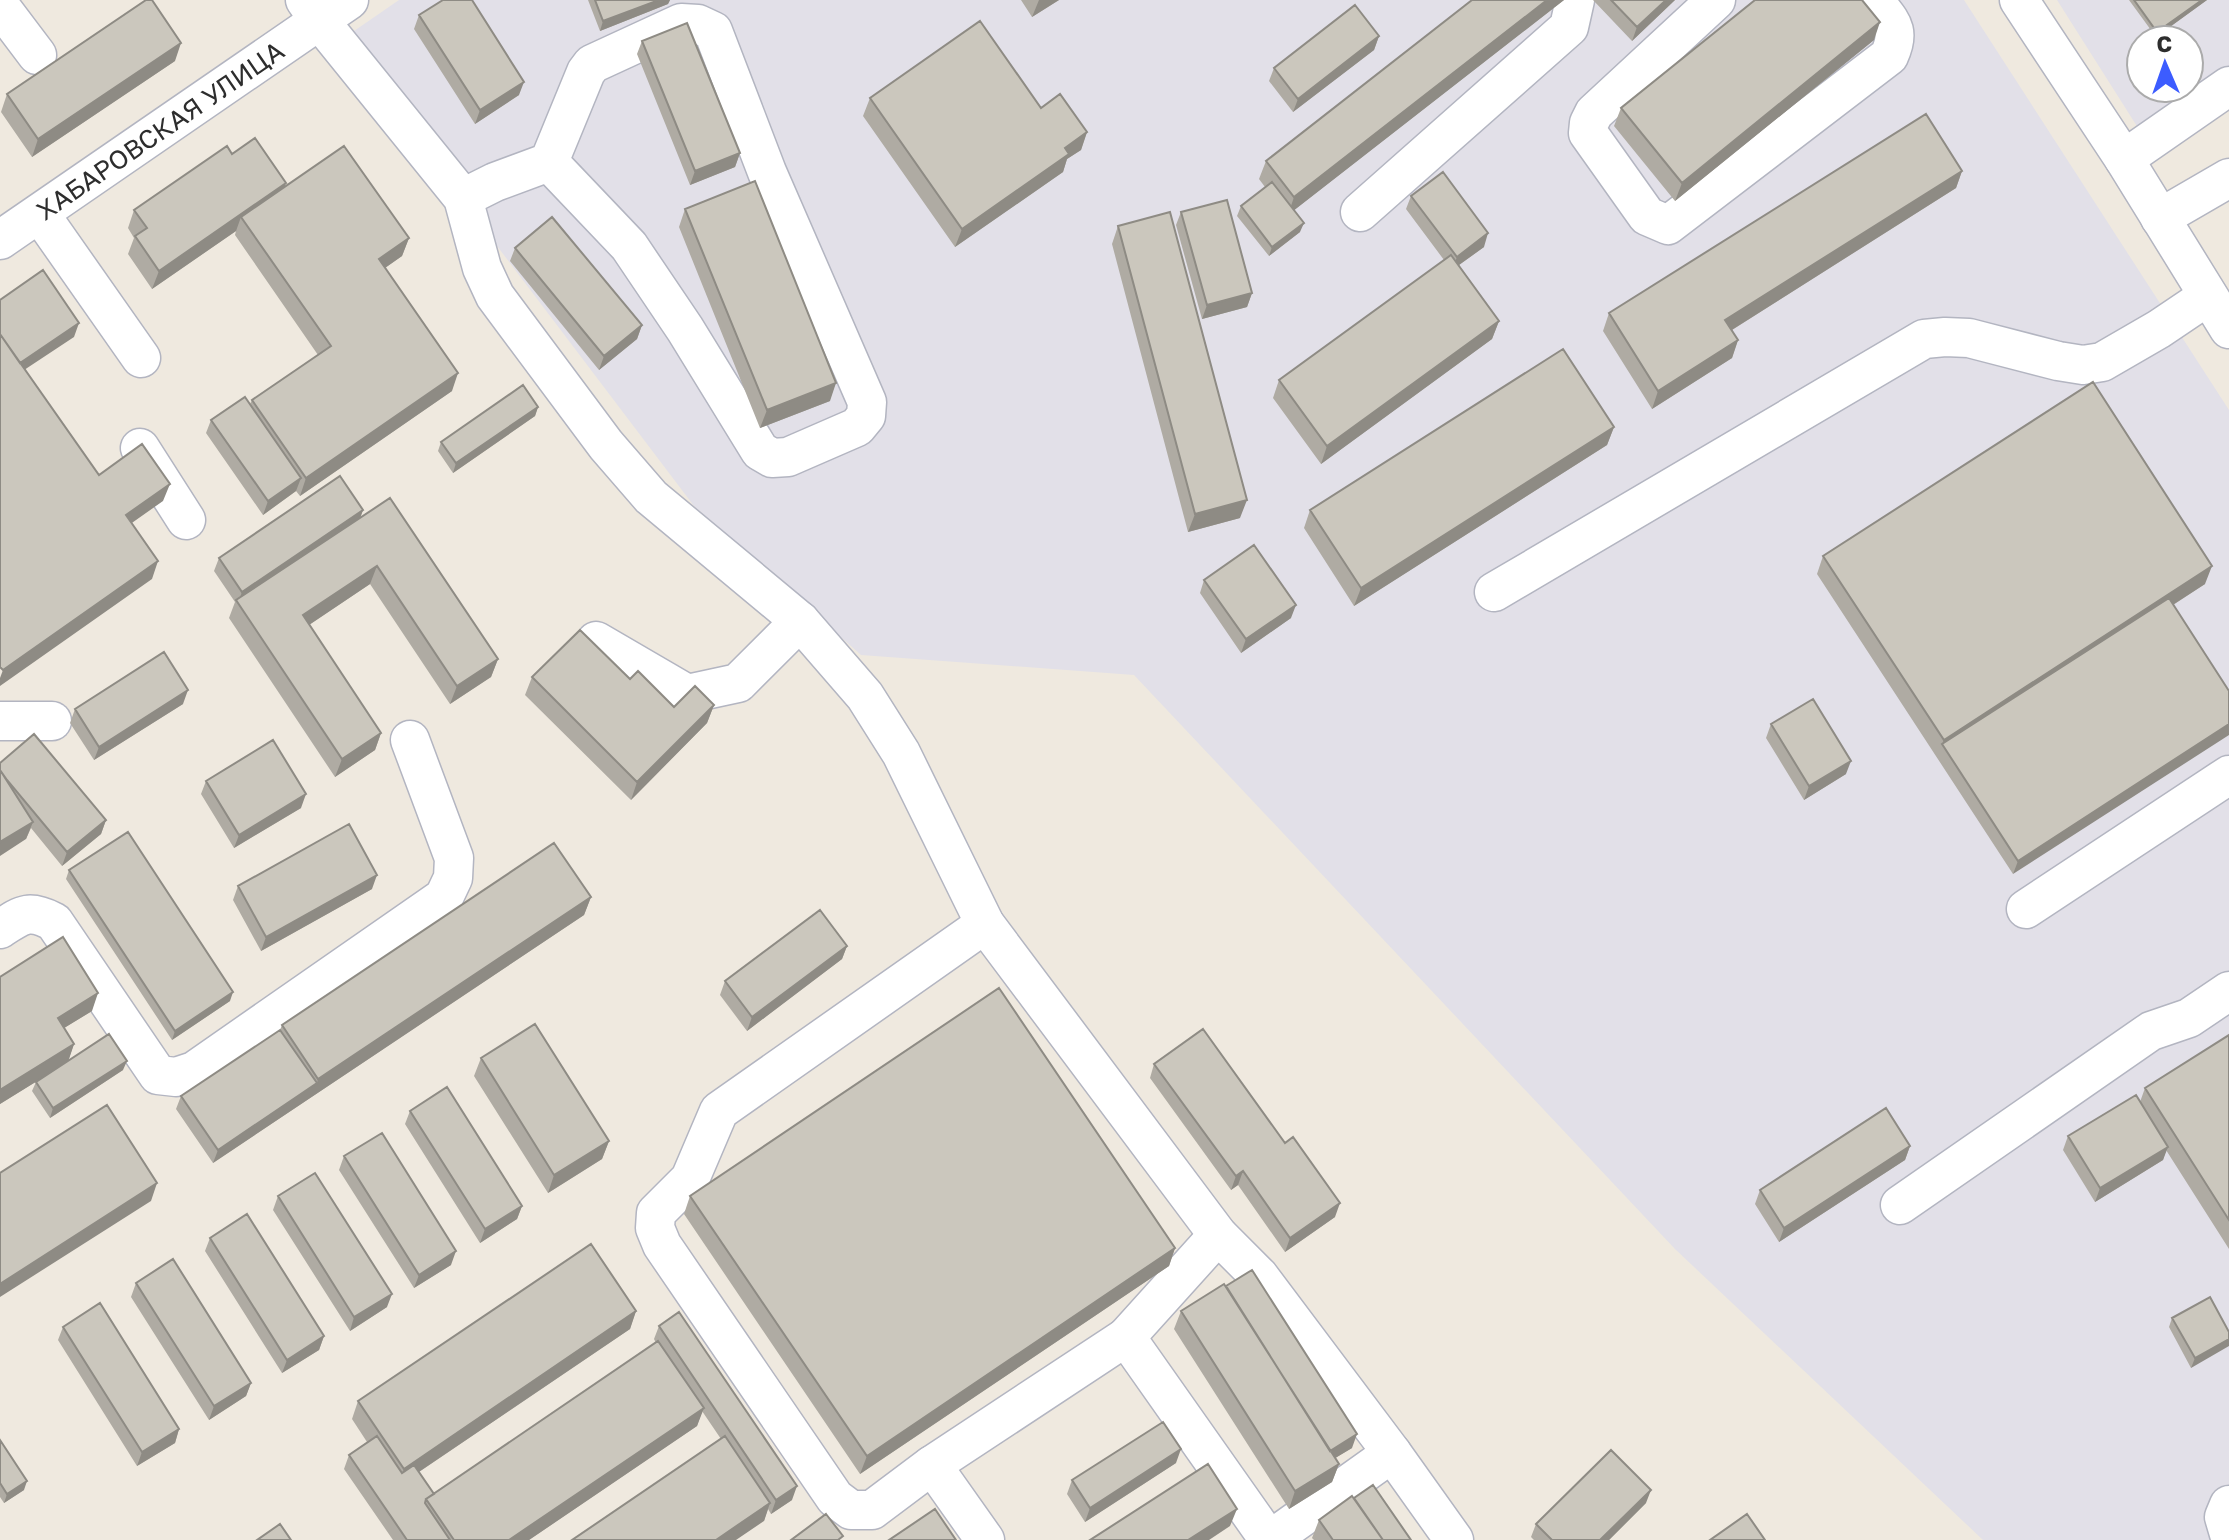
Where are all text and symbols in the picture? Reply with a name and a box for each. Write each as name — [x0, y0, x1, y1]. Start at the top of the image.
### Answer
north arrow — [2125, 24, 2205, 104]
text: С — [2156, 30, 2173, 57]
street label: ХАБАРОВСКАЯ УЛИЦА — [30, 34, 289, 226]

